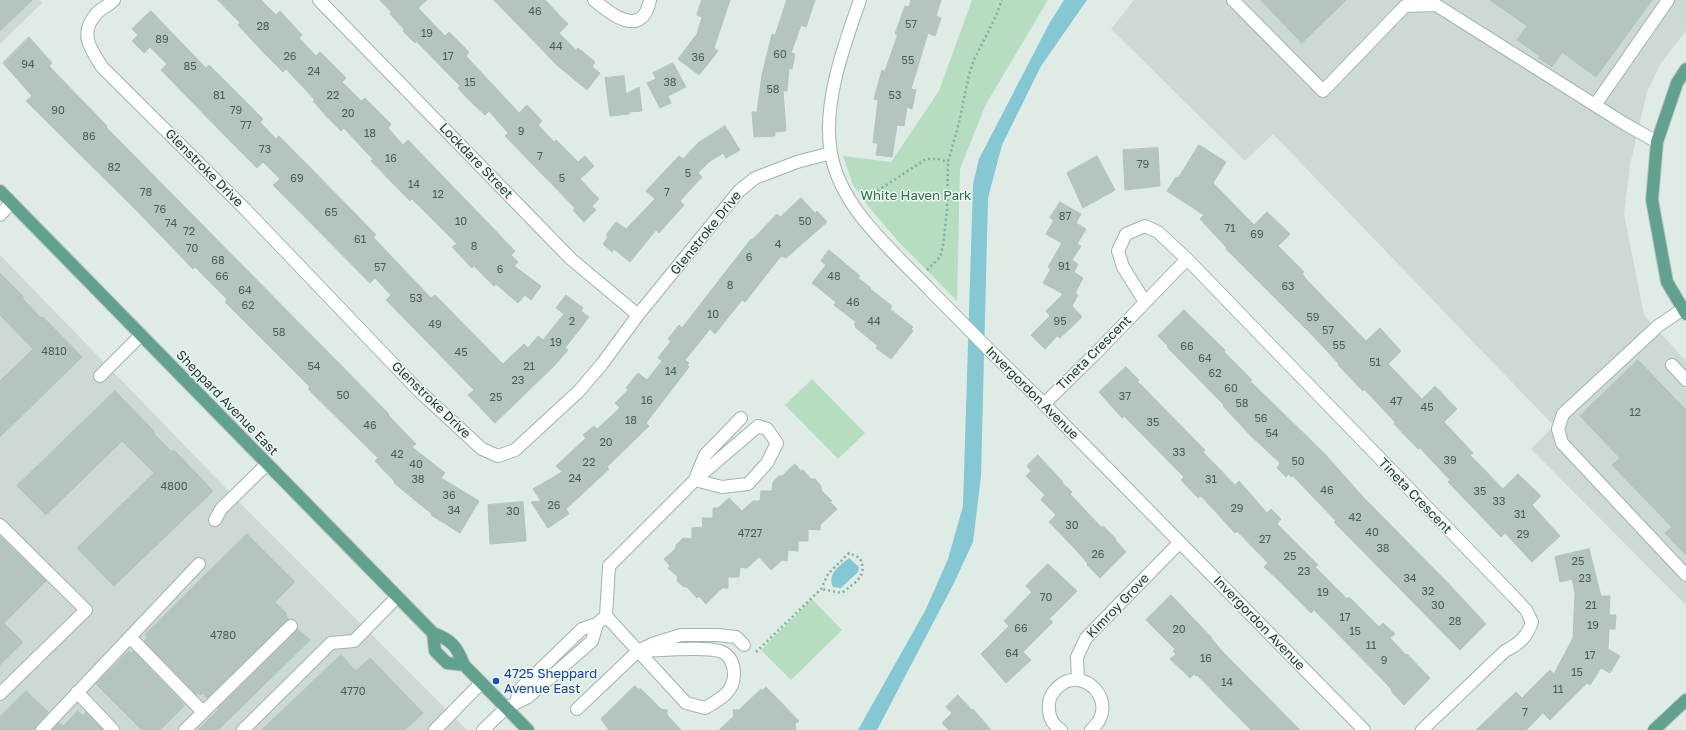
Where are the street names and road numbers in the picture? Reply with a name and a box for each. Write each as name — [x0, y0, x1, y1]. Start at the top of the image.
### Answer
street label: Lockdare Street — [436, 120, 516, 202]
street label: Glenstroke Drive — [162, 126, 246, 210]
street label: Glenstroke Drive — [667, 188, 745, 278]
street label: Tineta Crescent — [1054, 313, 1134, 393]
street label: Invergordon Avenue — [982, 343, 1082, 443]
street label: Sheppard Avenue East — [173, 347, 281, 459]
street label: Glenstroke Drive — [388, 358, 474, 442]
street label: Tineta Crescent — [1375, 455, 1455, 537]
street label: Kimroy Grove — [1084, 571, 1152, 641]
street label: Invergordon Avenue — [1210, 573, 1308, 673]

